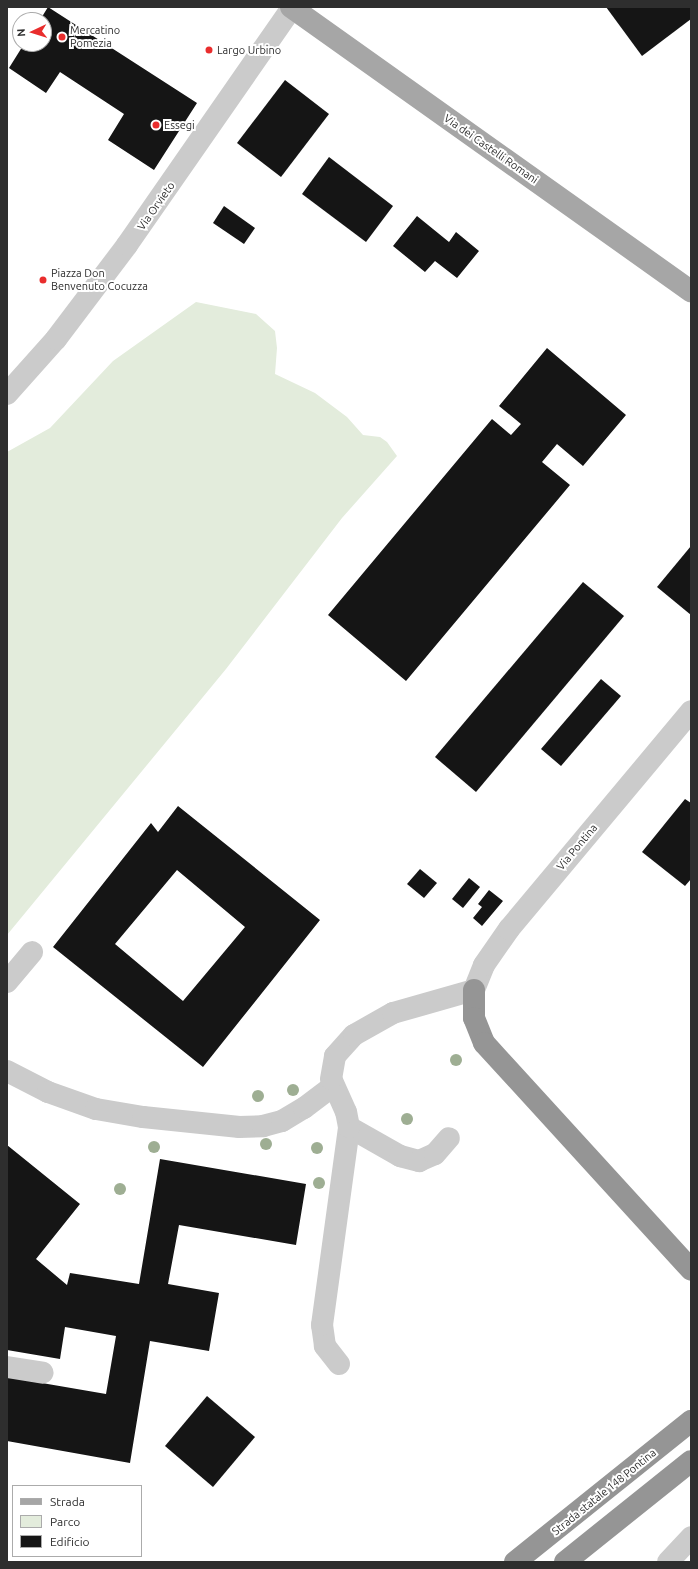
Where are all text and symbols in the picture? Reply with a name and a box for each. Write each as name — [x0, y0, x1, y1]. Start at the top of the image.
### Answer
north arrow — [12, 12, 52, 52]
place label: Mercatino Pomezia — [70, 24, 120, 50]
text: N — [15, 28, 27, 37]
marker: Mercatino Pomezia — [57, 32, 67, 42]
place label: Largo Urbino — [217, 43, 281, 57]
marker: Largo Urbino — [204, 45, 214, 55]
street label: Via dei Castelli Romani — [441, 112, 541, 186]
place label: Essegi — [164, 118, 195, 132]
marker: Essegi — [151, 120, 161, 130]
street label: Via Orvieto — [135, 179, 177, 233]
place label: Piazza Don Benvenuto Cocuzza — [51, 267, 148, 293]
marker: Piazza Don Benvenuto Cocuzza — [38, 275, 48, 285]
street label: Via Pontina — [554, 821, 600, 873]
street label: Strada statale 148 Pontina — [549, 1446, 659, 1538]
legend — [12, 1485, 142, 1557]
text: Strada — [50, 1495, 85, 1508]
text: Parco — [50, 1515, 80, 1528]
text: Edificio — [50, 1535, 90, 1548]

